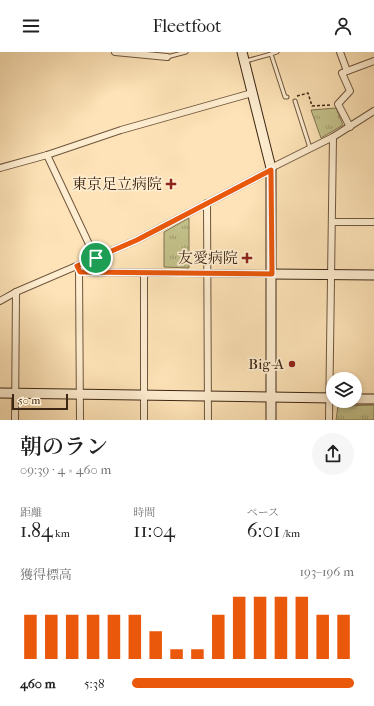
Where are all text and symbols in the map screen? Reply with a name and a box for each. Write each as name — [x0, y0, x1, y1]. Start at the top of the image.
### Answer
icon: menu — [20, 15, 42, 37]
icon: person — [332, 15, 354, 37]
text: Fleetfoot — [152, 16, 222, 37]
place label: 東京足立病院 — [72, 175, 162, 193]
marker: 東京足立病院 — [165, 178, 177, 190]
pin — [79, 241, 113, 275]
icon: arrive — [85, 247, 107, 269]
place label: 友愛病院 — [178, 249, 238, 267]
marker: 友愛病院 — [241, 252, 253, 264]
place label: Big-A — [248, 355, 284, 373]
marker: Big-A — [287, 359, 297, 369]
map controls — [326, 372, 362, 408]
button: layers — [326, 372, 362, 408]
scale bar — [12, 392, 68, 411]
text: 50 m — [18, 394, 40, 407]
button: share — [312, 433, 354, 475]
text: 朝のラン — [20, 434, 108, 460]
text: 09:39 · 4 × 460 m — [20, 462, 111, 477]
text: 距離 — [20, 506, 42, 519]
text: 時間 — [133, 506, 155, 519]
text: ペース — [247, 506, 279, 519]
text: 1.84 — [20, 519, 53, 542]
text: 11:04 — [133, 519, 175, 542]
text: 6:01 — [247, 519, 280, 542]
text: km — [53, 527, 70, 540]
text: /km — [280, 527, 300, 540]
text: 193–196 m — [299, 564, 354, 579]
text: 獲得標高 — [20, 567, 72, 582]
text: 460 m — [20, 676, 55, 691]
text: 5:38 — [84, 676, 105, 691]

